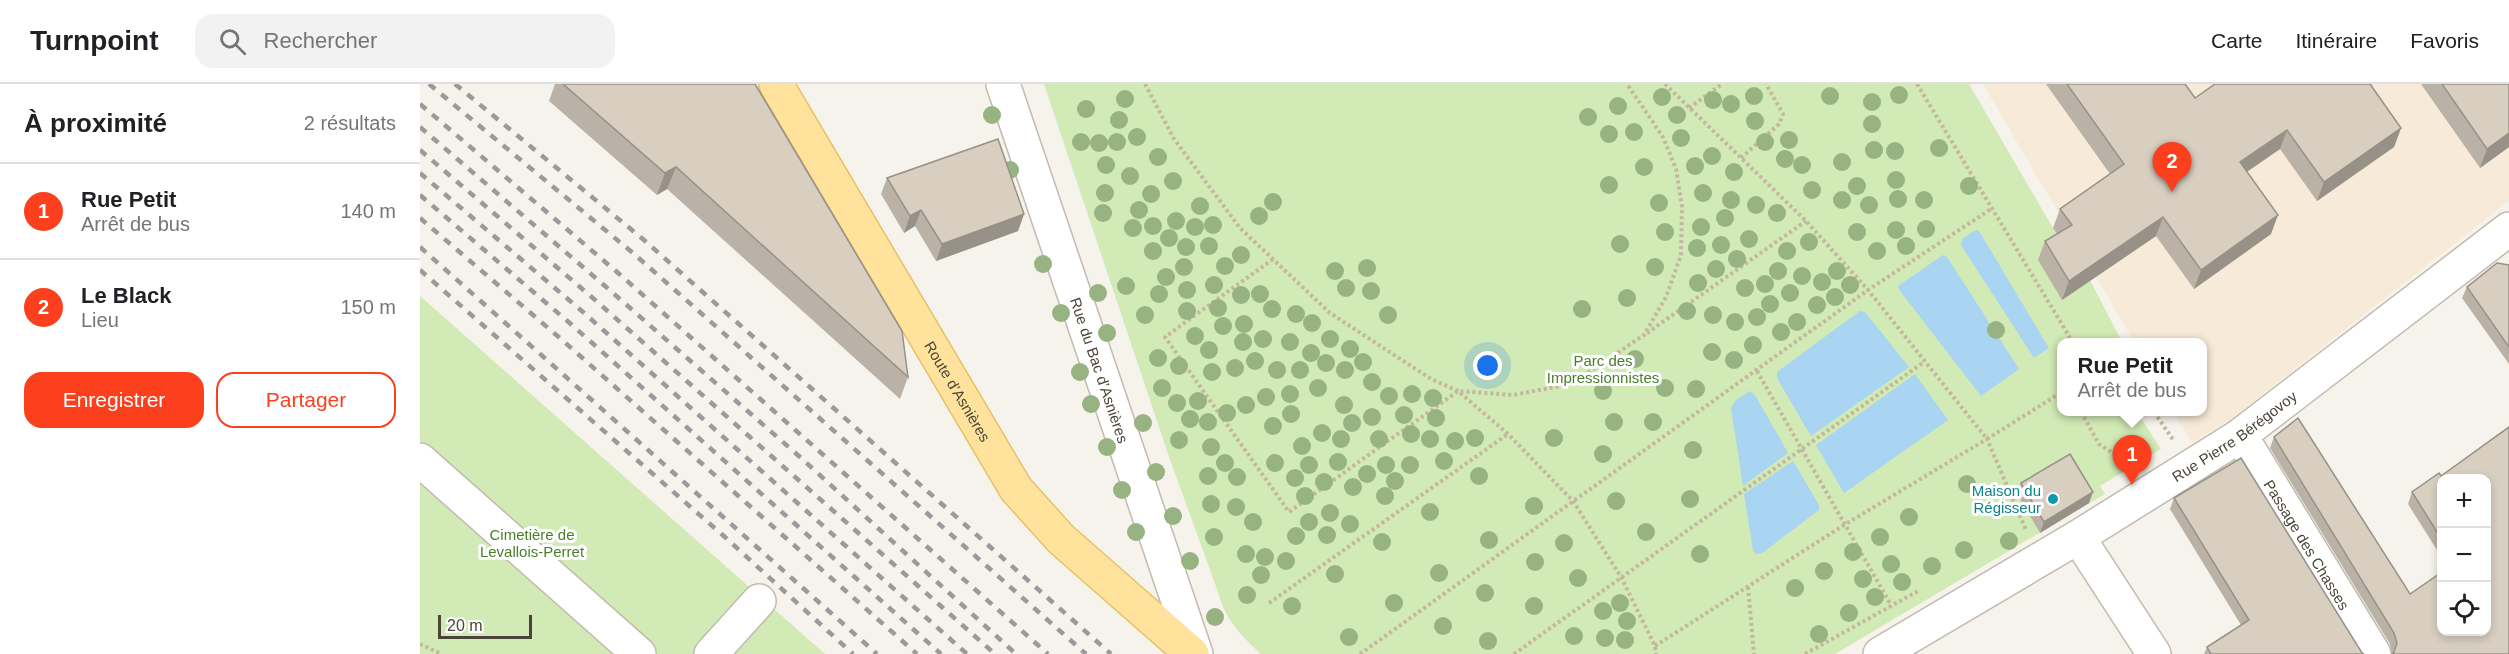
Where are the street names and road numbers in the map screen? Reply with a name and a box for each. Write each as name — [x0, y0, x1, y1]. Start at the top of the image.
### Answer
street label: Rue du Bac d’Asnières — [1067, 295, 1132, 445]
street label: Route d'Asnières — [922, 338, 994, 444]
street label: Rue Pierre Bérégovoy — [2169, 387, 2300, 485]
street label: Passage des Chasses — [2261, 476, 2353, 613]

